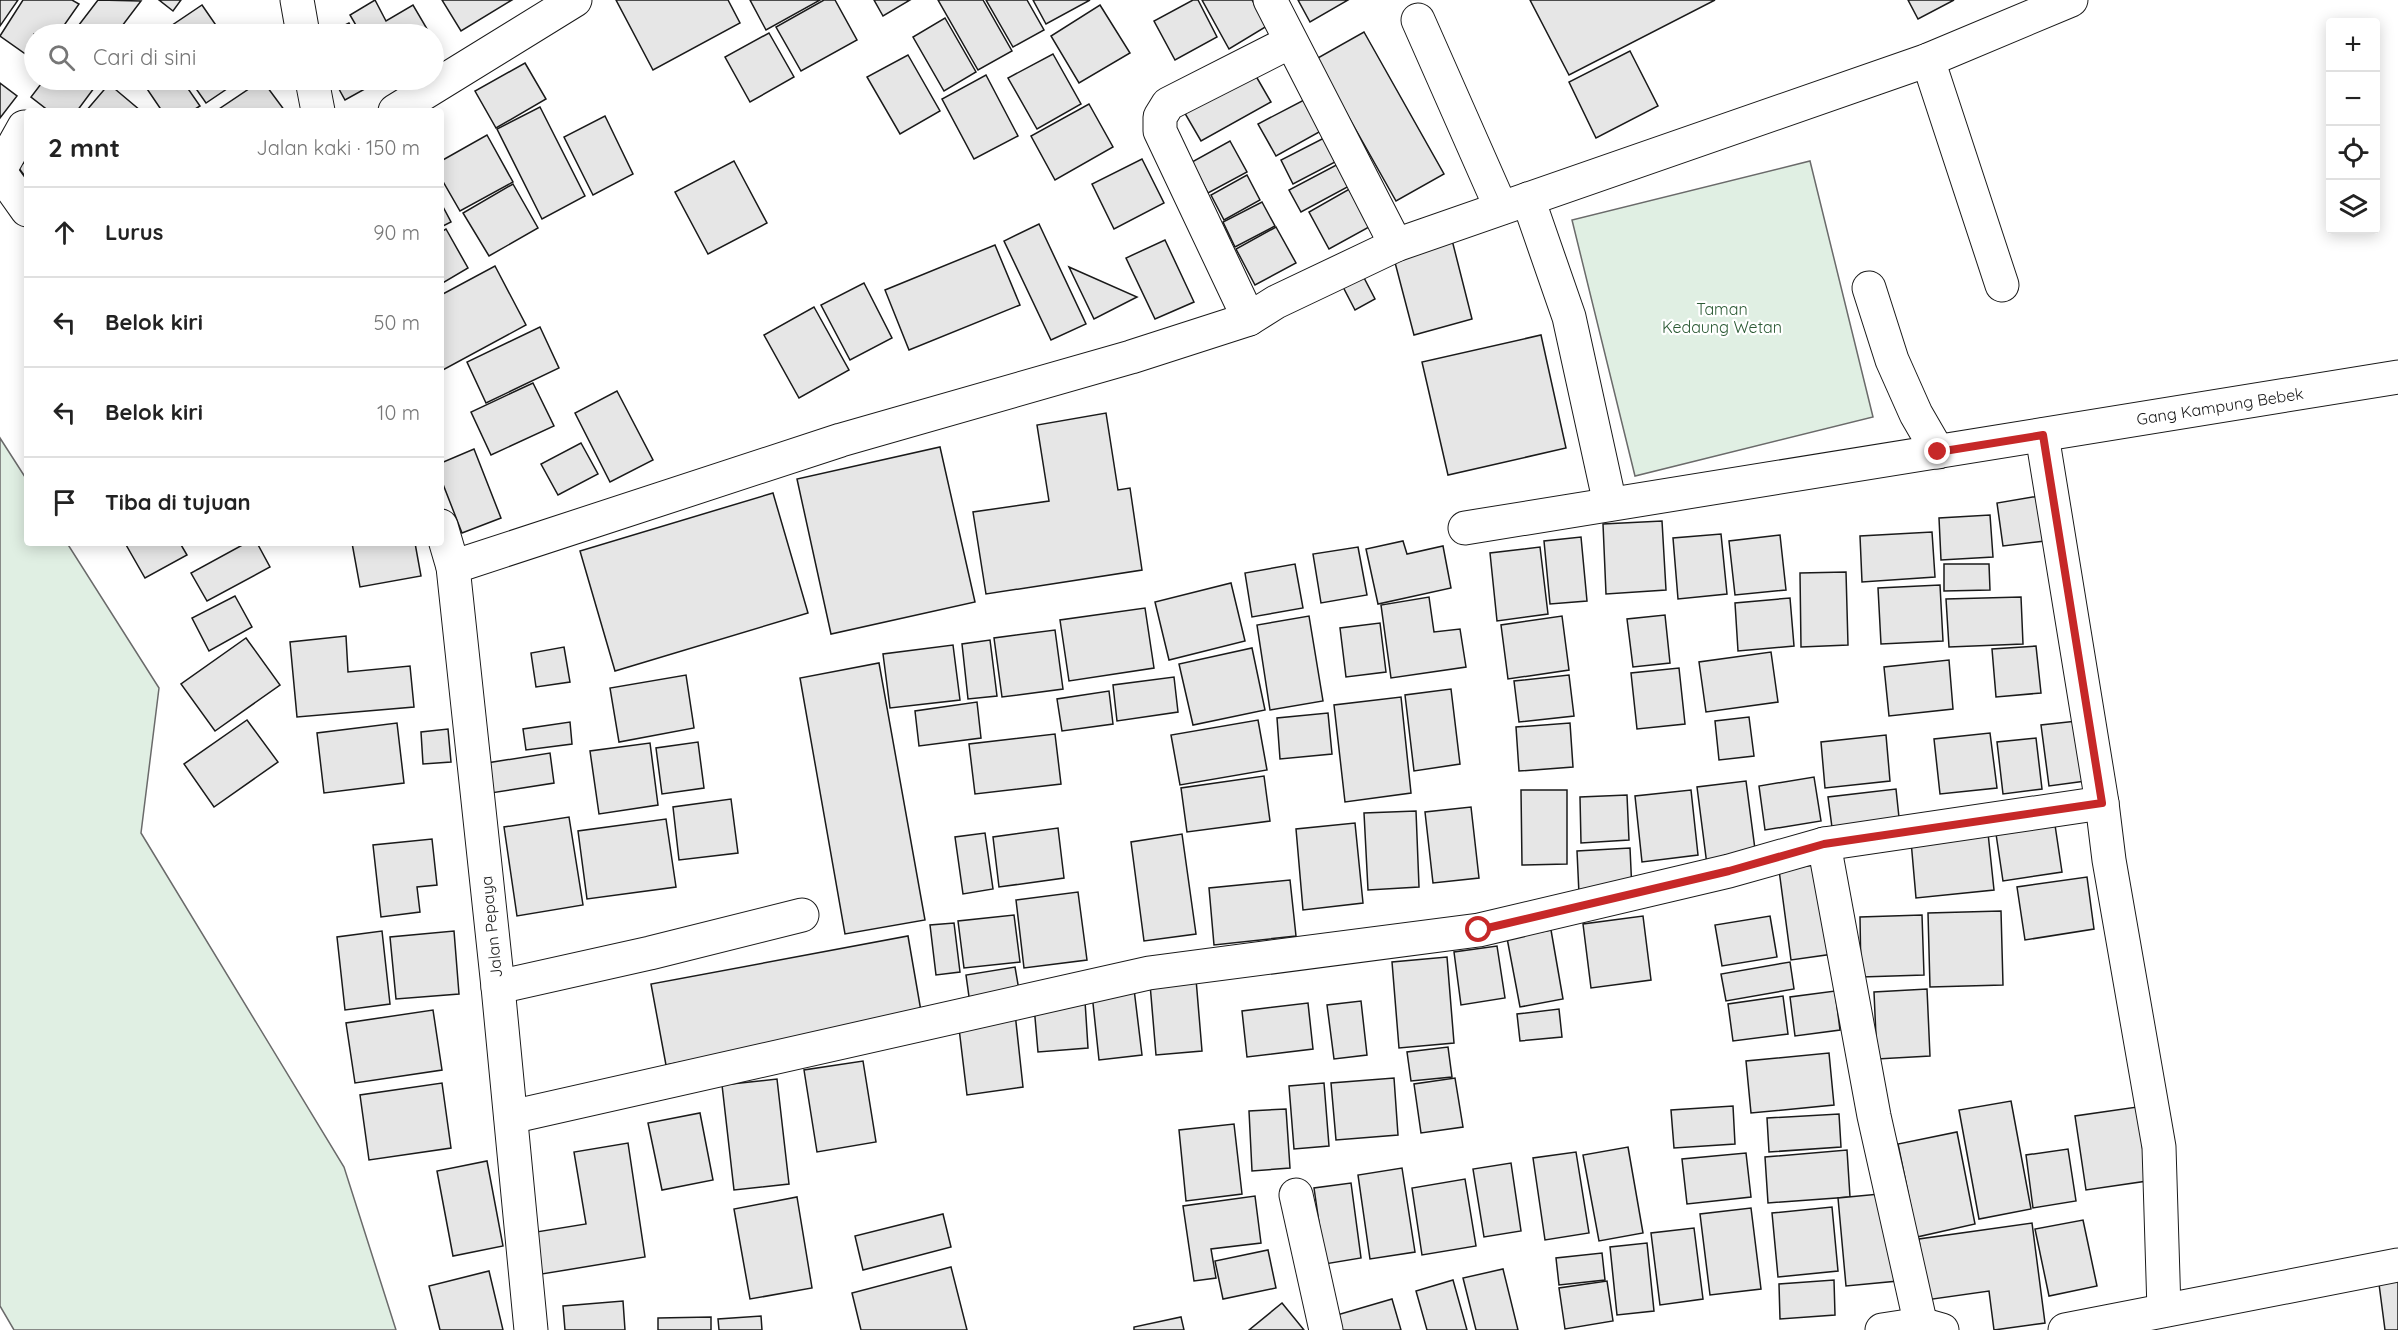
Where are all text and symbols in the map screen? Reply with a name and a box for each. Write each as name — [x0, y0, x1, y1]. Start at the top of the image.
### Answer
map controls — [2326, 18, 2380, 234]
button: + — [2326, 18, 2380, 72]
search box — [24, 24, 444, 90]
icon: search — [45, 41, 78, 74]
text: Cari di sini — [93, 43, 196, 71]
button: − — [2326, 72, 2380, 126]
button: locate — [2326, 126, 2380, 180]
text: 2 mnt — [48, 131, 120, 164]
text: Jalan kaki · 150 m — [256, 135, 420, 160]
button: layers — [2326, 180, 2380, 234]
icon: ahead — [48, 216, 81, 249]
text: Lurus — [105, 218, 163, 246]
text: 90 m — [373, 220, 420, 245]
park label: Taman Kedaung Wetan — [1662, 299, 1782, 337]
icon: left — [48, 306, 81, 339]
text: Belok kiri — [105, 308, 203, 336]
text: 50 m — [374, 310, 420, 335]
street label: Gang Kampung Bebek — [2135, 383, 2305, 429]
icon: left — [48, 396, 81, 429]
text: Belok kiri — [105, 398, 203, 426]
text: 10 m — [377, 400, 420, 425]
route end — [1924, 438, 1950, 464]
icon: arrive — [48, 486, 81, 519]
text: Tiba di tujuan — [105, 488, 251, 516]
street label: Jalan Pepaya — [476, 875, 506, 979]
route start — [1465, 916, 1491, 942]

